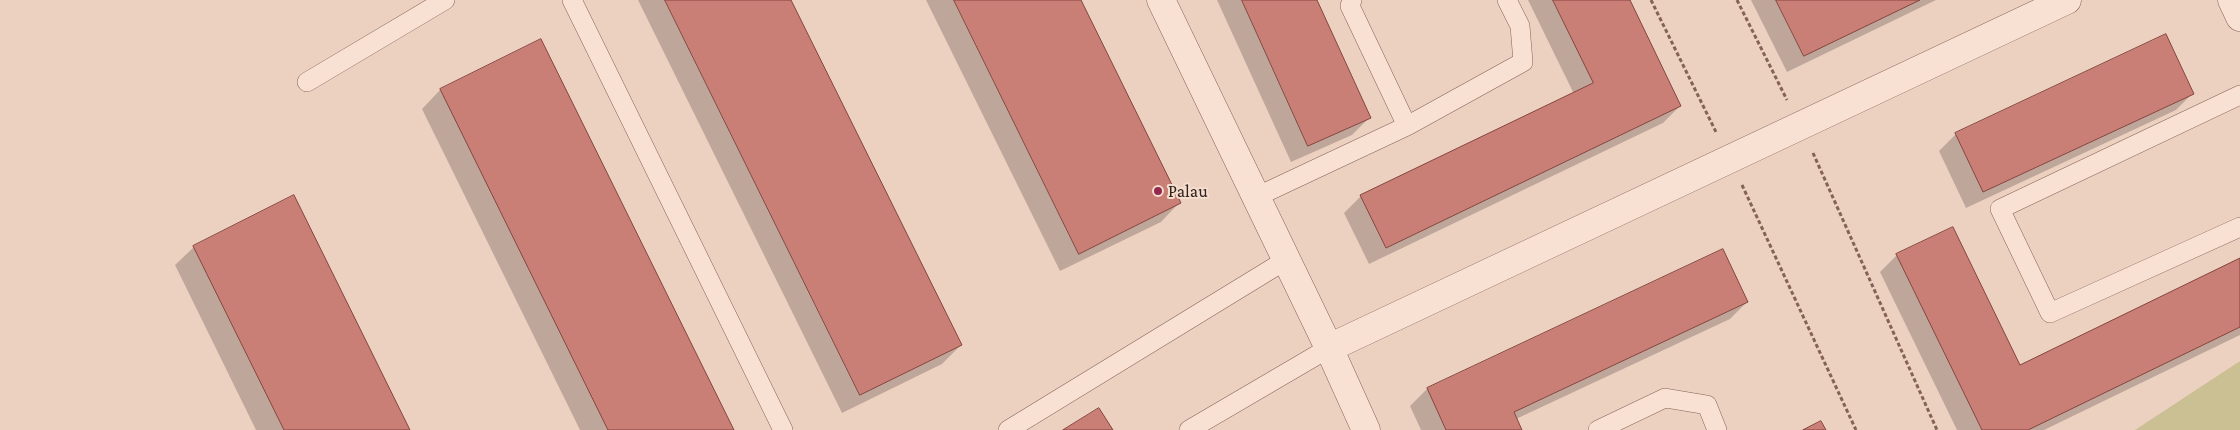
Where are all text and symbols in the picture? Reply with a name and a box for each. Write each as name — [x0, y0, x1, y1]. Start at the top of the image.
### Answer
place label: Palau — [1168, 180, 1208, 202]
marker: Palau — [1152, 185, 1164, 197]

